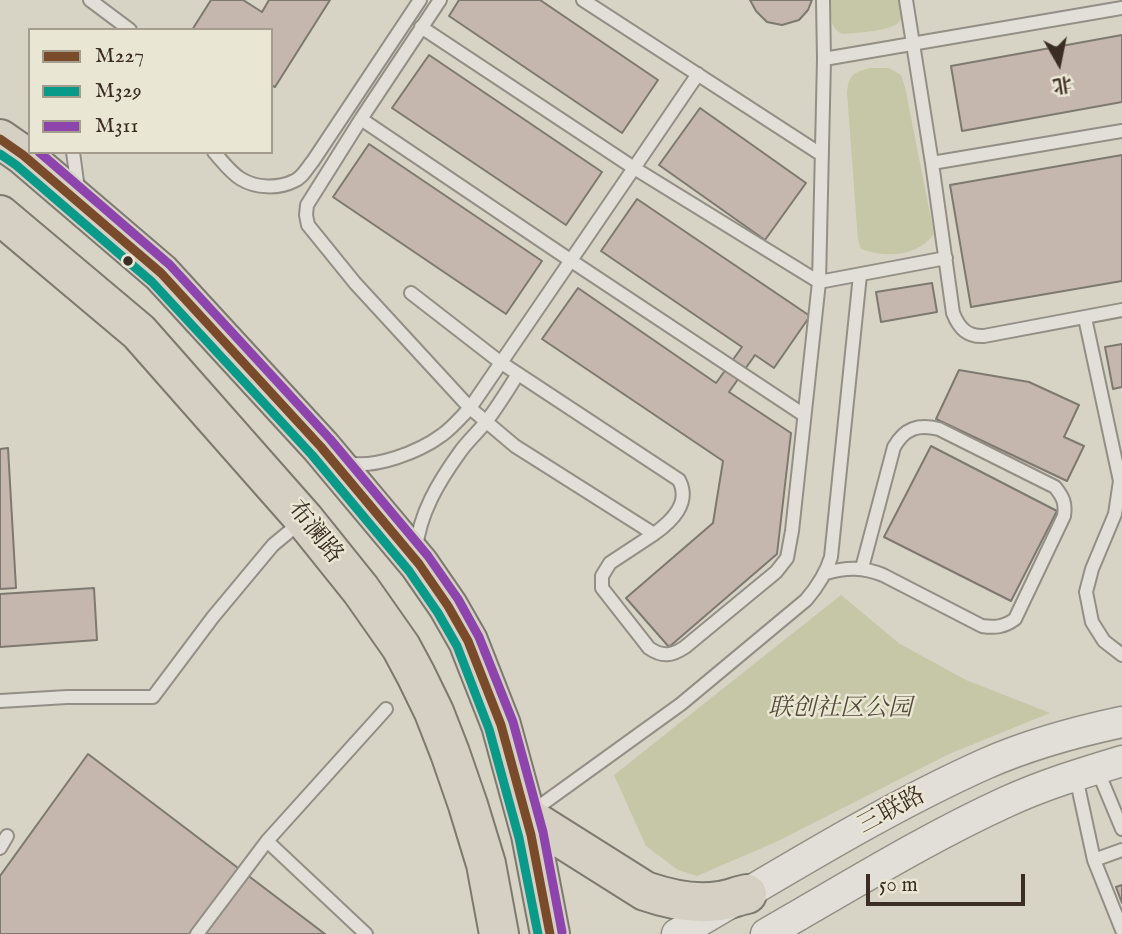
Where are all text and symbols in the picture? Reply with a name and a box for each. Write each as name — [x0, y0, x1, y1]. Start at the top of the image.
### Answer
legend — [28, 28, 273, 154]
north arrow — [1024, 28, 1094, 98]
text: M227 — [95, 43, 144, 70]
text: 北 — [1051, 70, 1074, 97]
text: M329 — [95, 78, 142, 105]
text: M311 — [95, 113, 138, 140]
unlabelled marker — [121, 254, 135, 268]
street label: 布澜路 — [280, 496, 348, 570]
park label: 联创社区公园 — [768, 696, 912, 724]
street label: 三联路 — [853, 782, 931, 842]
scale bar — [870, 860, 1029, 904]
text: 50 m — [879, 872, 918, 899]

